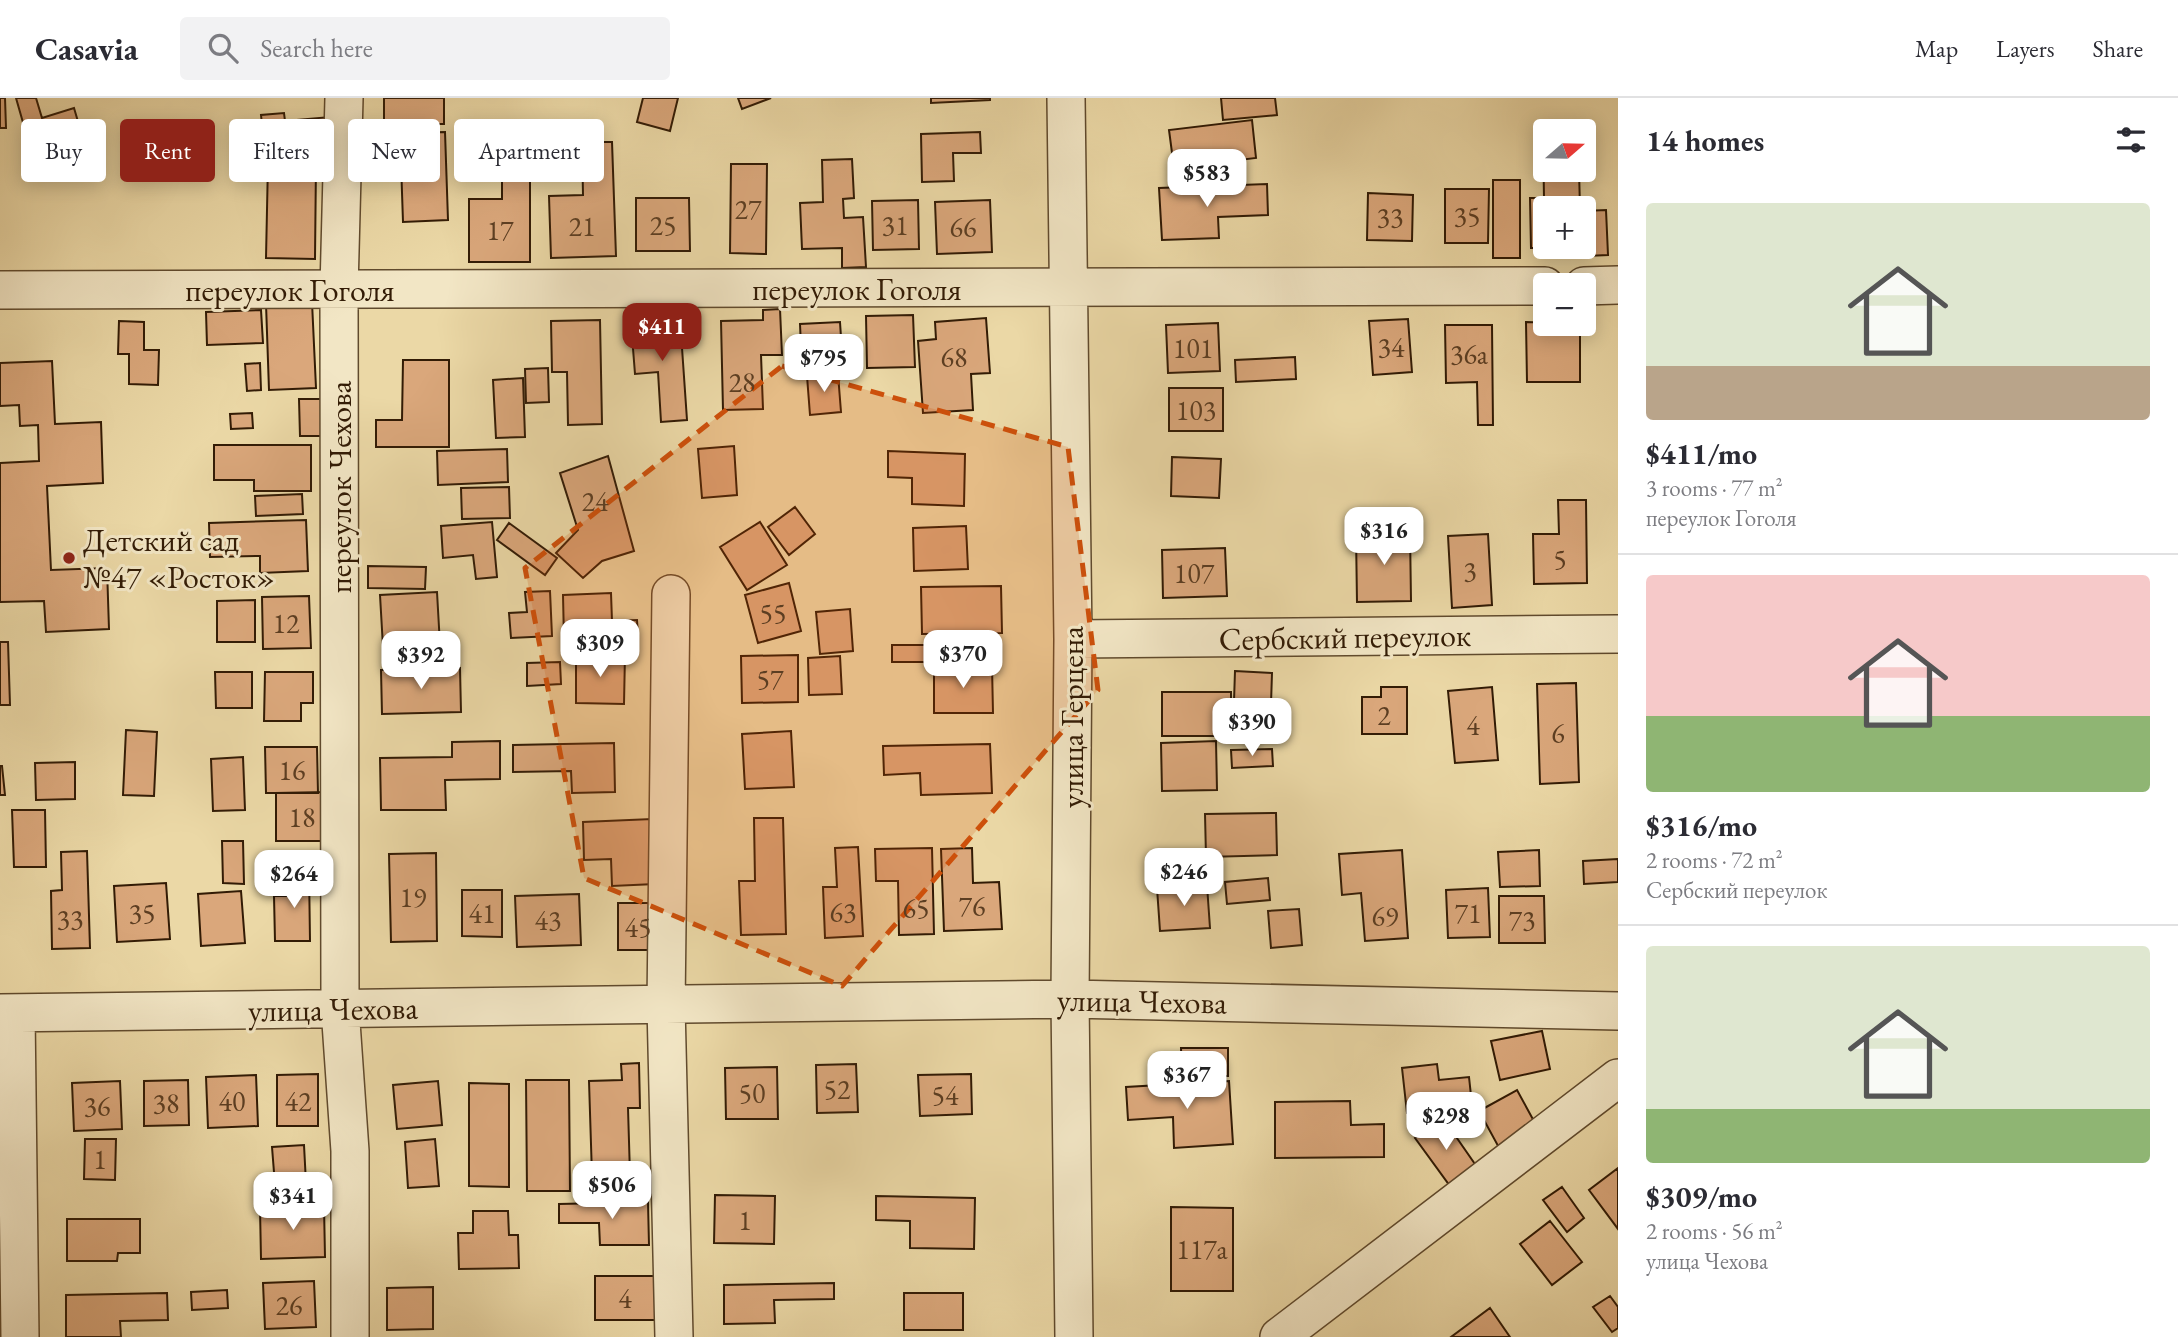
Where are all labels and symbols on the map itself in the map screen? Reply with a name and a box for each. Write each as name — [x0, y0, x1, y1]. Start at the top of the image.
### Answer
north arrow — [1533, 119, 1596, 182]
pin: $583 — [1166, 150, 1248, 209]
house number: 27 — [735, 191, 762, 227]
house number: 35 — [1454, 198, 1480, 234]
house number: 33 — [1377, 199, 1403, 235]
house number: 25 — [650, 207, 676, 243]
house number: 31 — [882, 207, 908, 243]
house number: 21 — [569, 208, 595, 244]
house number: 66 — [950, 209, 976, 245]
house number: 17 — [487, 212, 514, 248]
street label: переулок Гоголя — [752, 268, 962, 310]
street label: переулок Гоголя — [185, 269, 395, 311]
pin: $411 — [621, 303, 703, 363]
house number: 34 — [1378, 329, 1405, 365]
house number: 101 — [1173, 330, 1213, 366]
pin: $795 — [783, 334, 865, 394]
house number: 36а — [1450, 336, 1489, 372]
house number: 68 — [941, 339, 967, 375]
house number: 28 — [729, 364, 755, 400]
street label: переулок Чехова — [319, 380, 361, 593]
house number: 103 — [1176, 392, 1216, 428]
house number: 24 — [582, 483, 609, 519]
pin: $316 — [1343, 508, 1425, 567]
place label: Детский сад №47 «Росток» — [83, 519, 275, 598]
house number: 5 — [1553, 541, 1567, 577]
marker: Детский сад №47 «Росток» — [61, 550, 77, 566]
house number: 3 — [1463, 553, 1477, 589]
house number: 107 — [1174, 555, 1215, 591]
house number: 55 — [760, 595, 786, 631]
house number: 12 — [273, 605, 300, 641]
street label: Сербский переулок — [1218, 614, 1472, 660]
pin: $309 — [559, 620, 641, 679]
street label: улица Герцена — [1051, 626, 1093, 808]
pin: $370 — [922, 630, 1004, 690]
pin: $392 — [380, 632, 462, 691]
house number: 57 — [757, 661, 784, 697]
house number: 2 — [1377, 697, 1391, 733]
pin: $390 — [1211, 698, 1293, 758]
house number: 4 — [1466, 707, 1480, 743]
house number: 6 — [1551, 715, 1565, 751]
house number: 16 — [279, 752, 305, 788]
house number: 18 — [289, 799, 315, 835]
pin: $246 — [1143, 848, 1225, 908]
pin: $264 — [253, 850, 335, 910]
house number: 19 — [400, 879, 426, 915]
house number: 76 — [959, 888, 985, 924]
house number: 65 — [903, 890, 929, 926]
house number: 63 — [830, 894, 856, 930]
house number: 35 — [129, 895, 155, 931]
house number: 41 — [469, 895, 495, 931]
house number: 71 — [1455, 895, 1481, 931]
house number: 69 — [1372, 898, 1398, 934]
house number: 33 — [57, 901, 83, 937]
house number: 43 — [535, 902, 561, 938]
house number: 73 — [1509, 902, 1535, 938]
house number: 45 — [625, 909, 651, 945]
street label: улица Чехова — [1057, 979, 1228, 1023]
street label: улица Чехова — [248, 987, 419, 1031]
pin: $367 — [1146, 1052, 1228, 1111]
house number: 52 — [824, 1071, 851, 1107]
house number: 50 — [739, 1075, 765, 1111]
house number: 54 — [932, 1077, 959, 1113]
house number: 40 — [219, 1083, 245, 1119]
house number: 42 — [285, 1083, 312, 1119]
house number: 38 — [153, 1085, 179, 1121]
house number: 36 — [84, 1088, 110, 1124]
pin: $298 — [1405, 1093, 1487, 1152]
house number: 1 — [93, 1141, 107, 1177]
pin: $506 — [571, 1162, 653, 1221]
pin: $341 — [252, 1172, 334, 1232]
house number: 1 — [738, 1202, 752, 1238]
house number: 117а — [1176, 1231, 1229, 1267]
house number: 4 — [618, 1280, 632, 1316]
house number: 26 — [276, 1287, 302, 1323]

